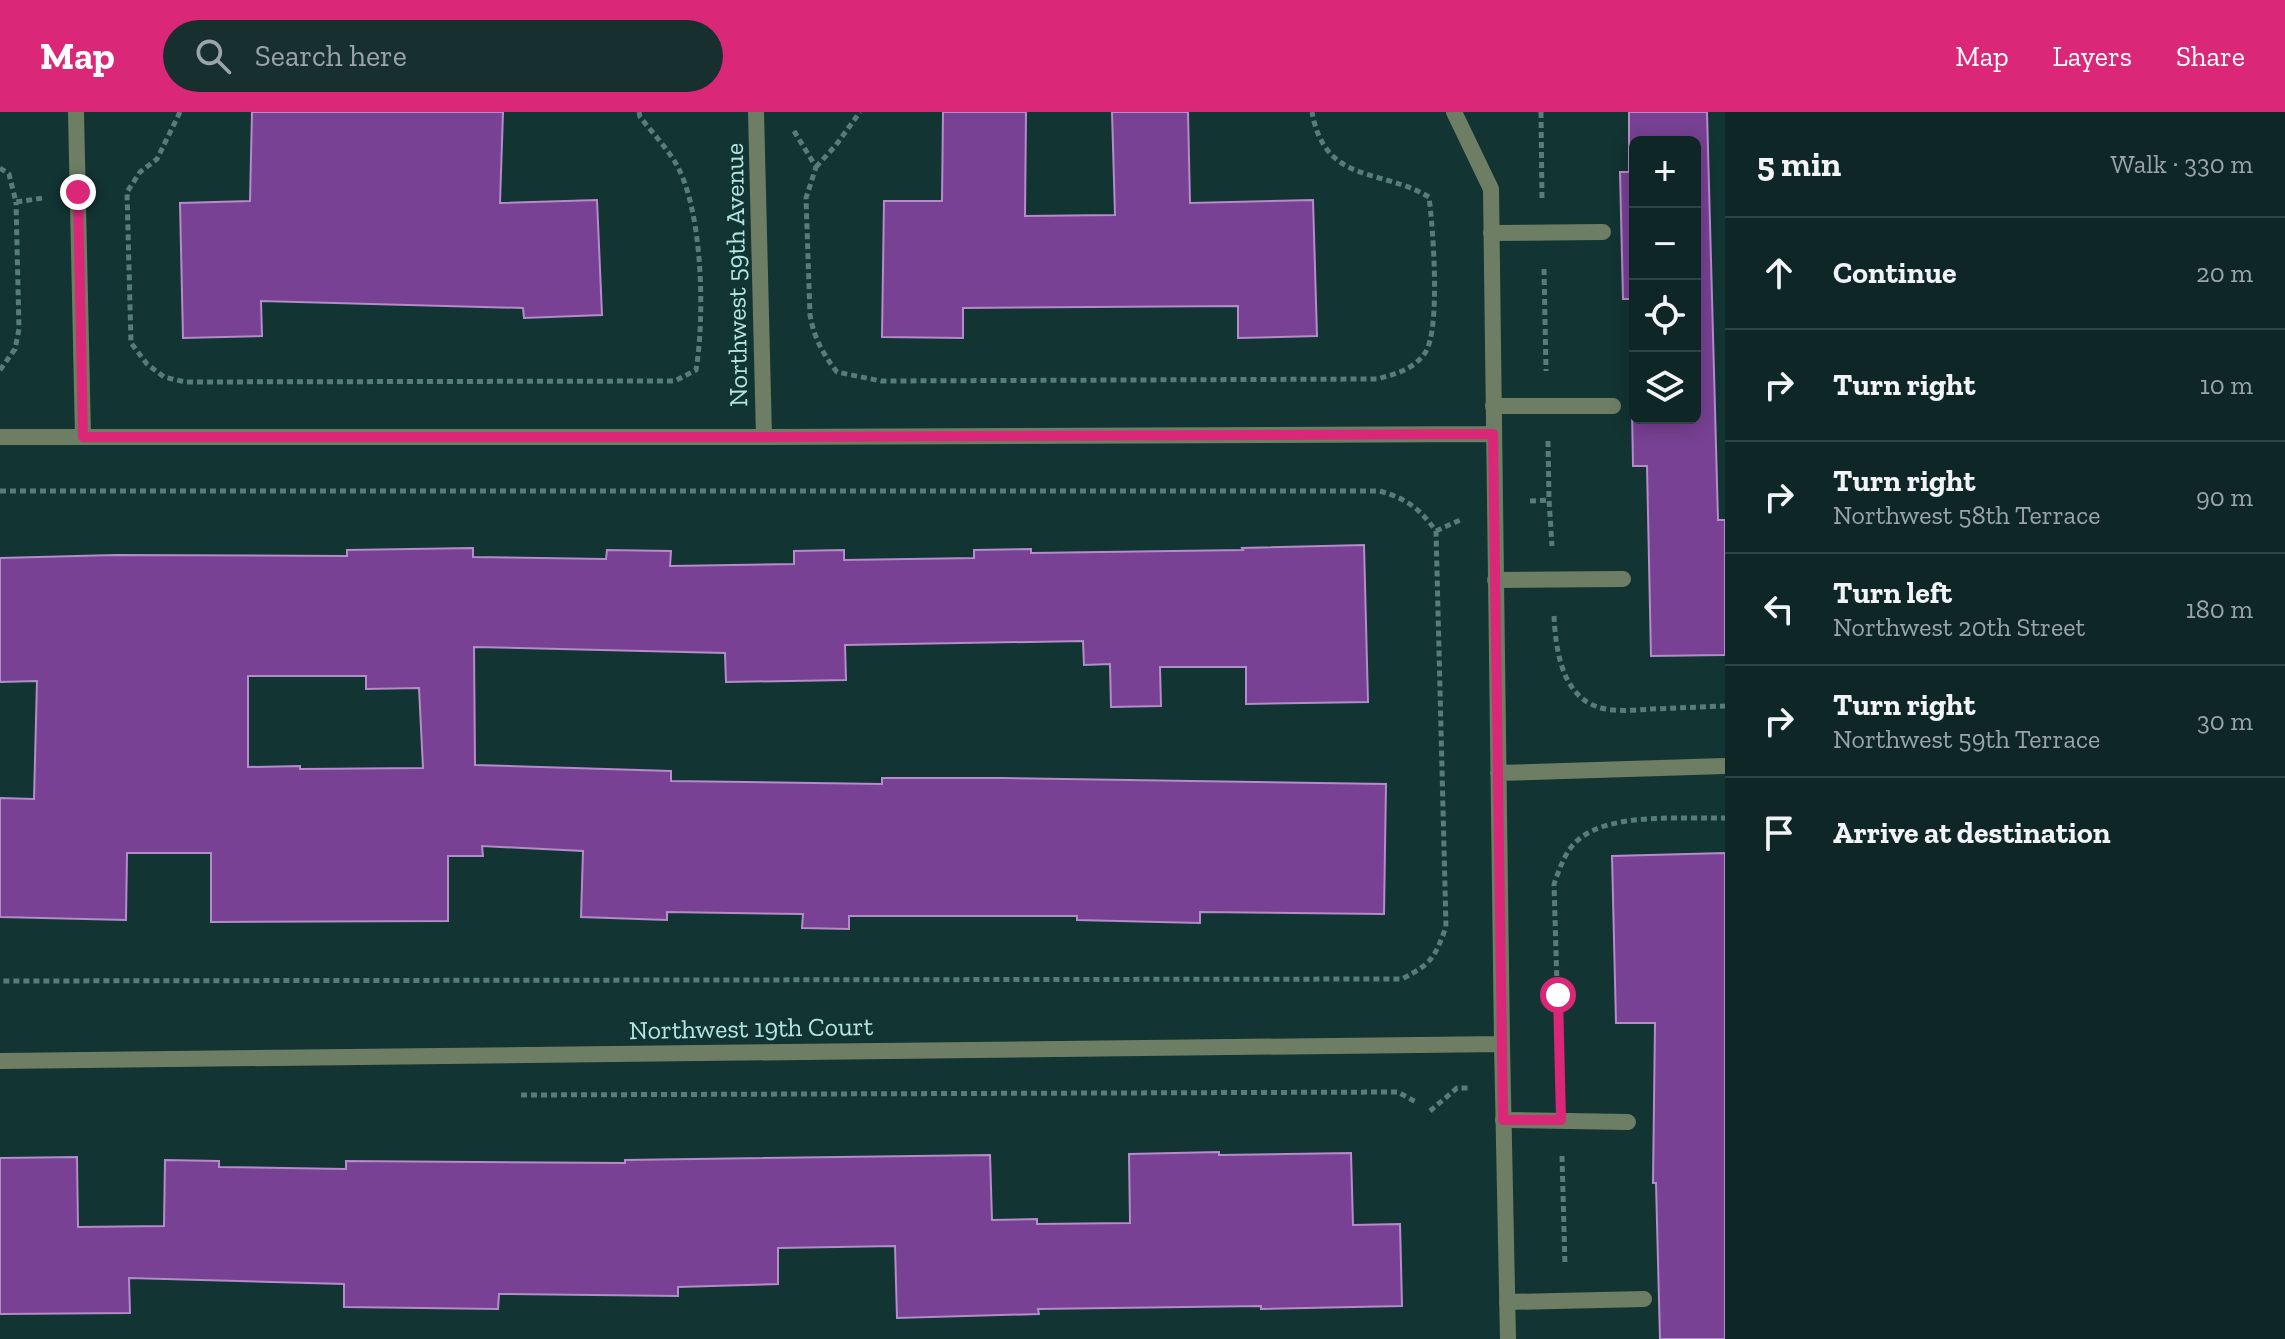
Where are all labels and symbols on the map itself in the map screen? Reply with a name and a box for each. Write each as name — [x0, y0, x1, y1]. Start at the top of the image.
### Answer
street label: Northwest 59th Avenue — [718, 143, 754, 407]
route end — [60, 174, 96, 210]
route start — [1540, 977, 1576, 1013]
street label: Northwest 19th Court — [629, 1010, 874, 1046]

